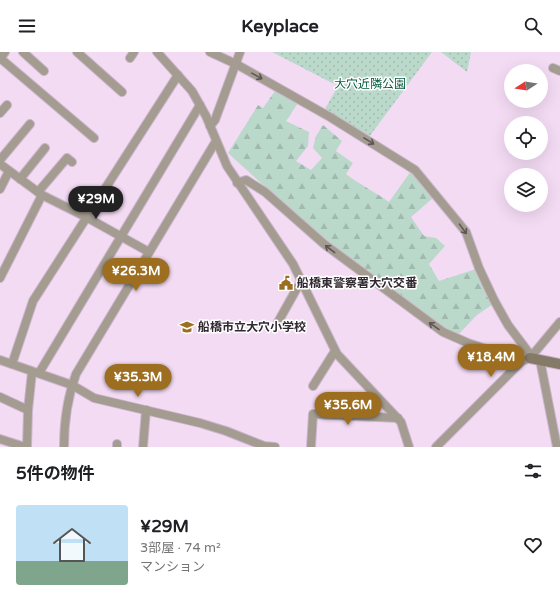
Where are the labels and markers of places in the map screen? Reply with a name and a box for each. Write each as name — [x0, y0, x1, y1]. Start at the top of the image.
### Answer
pin: ¥29M — [72, 186, 120, 220]
pin: ¥26.3M — [103, 258, 169, 292]
public building icon: 船橋東警察署大穴交番 — [278, 275, 294, 291]
place label: 船橋東警察署大穴交番 — [297, 276, 418, 290]
school or university icon: 船橋市立大穴小学校 — [179, 319, 195, 335]
place label: 船橋市立大穴小学校 — [198, 320, 306, 334]
pin: ¥18.4M — [458, 344, 524, 378]
pin: ¥35.3M — [105, 364, 171, 398]
pin: ¥35.6M — [315, 392, 381, 426]

